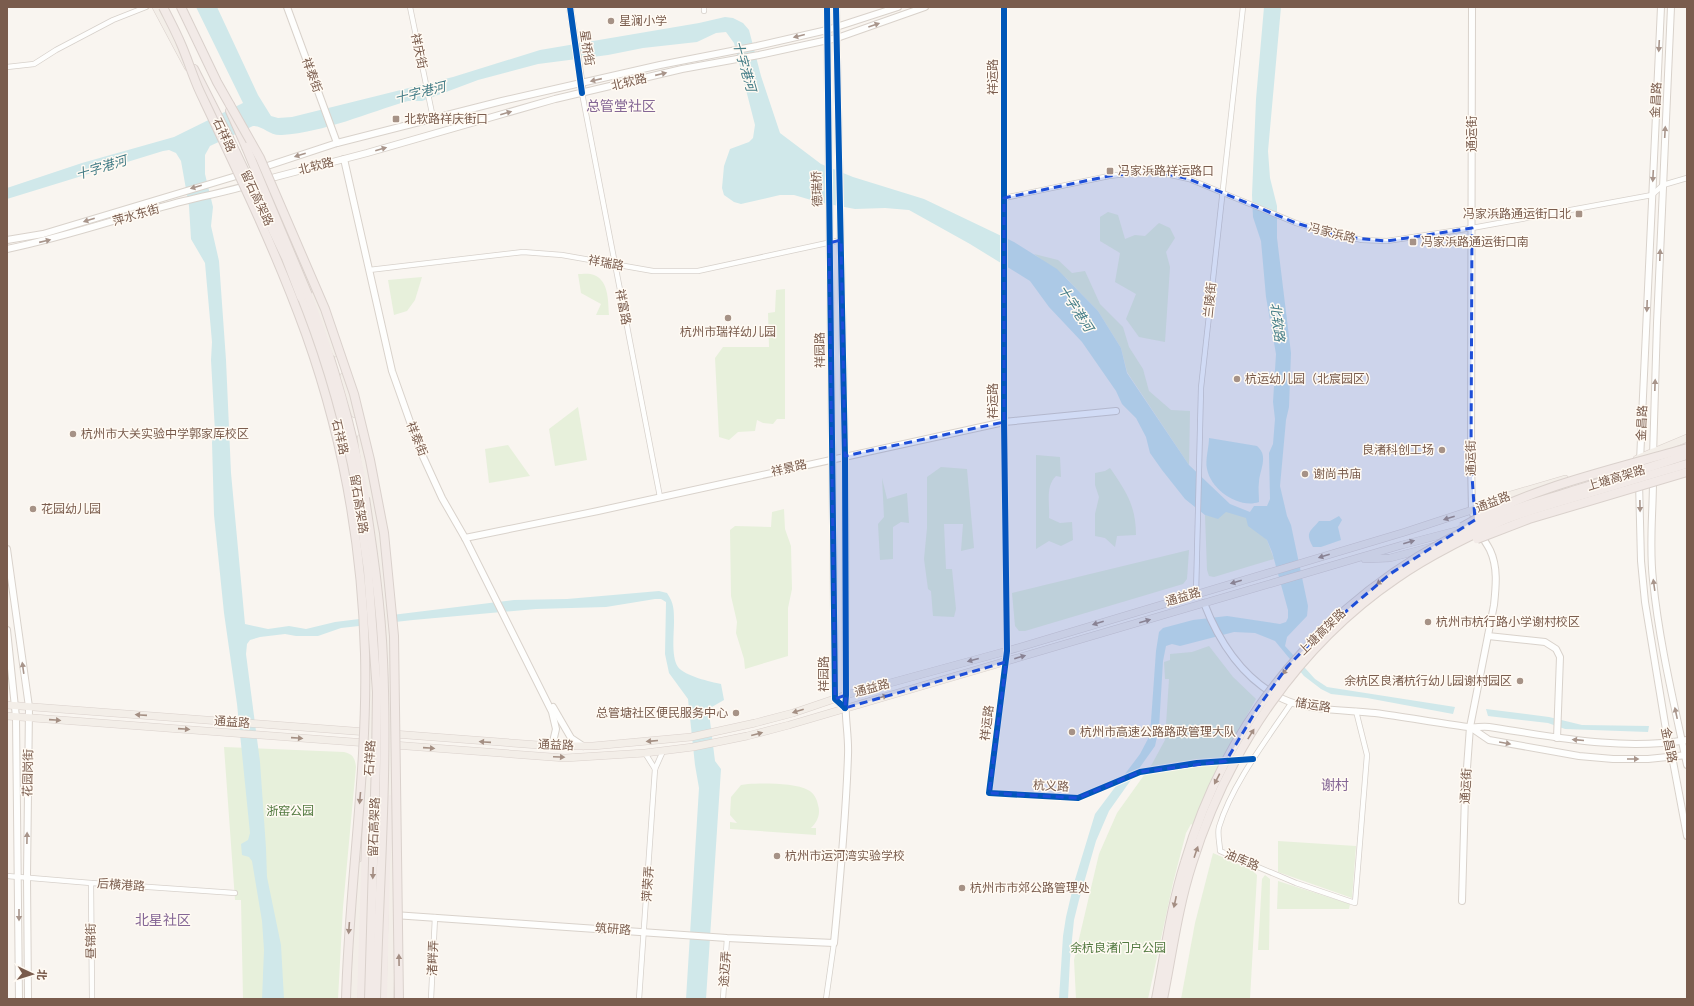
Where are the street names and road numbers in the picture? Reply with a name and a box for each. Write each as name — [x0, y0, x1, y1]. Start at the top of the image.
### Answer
street label: 星桥街 — [575, 29, 600, 67]
street label: 祥庆街 — [406, 31, 433, 70]
street label: 祥泰街 — [297, 55, 328, 95]
street label: 祥运路 — [983, 59, 1002, 95]
street label: 北软路 — [609, 68, 649, 95]
street label: 金昌路 — [1645, 81, 1666, 118]
street label: 石祥路 — [208, 114, 241, 155]
street label: 通运街 — [1462, 116, 1481, 152]
street label: 北软路 — [296, 152, 336, 179]
street label: 留石高架路 — [236, 167, 279, 229]
street label: 德瑞桥 — [806, 171, 827, 207]
street label: 萍水东街 — [110, 199, 162, 230]
street label: 冯家浜路 — [1307, 217, 1358, 248]
street label: 祥瑞路 — [587, 250, 625, 275]
street label: 兰陵街 — [1198, 281, 1221, 319]
street label: 祥富路 — [611, 287, 636, 326]
street label: 祥园路 — [810, 332, 829, 368]
street label: 祥运路 — [983, 383, 1002, 419]
street label: 金昌路 — [1631, 405, 1652, 441]
street label: 石祥路 — [327, 417, 354, 457]
street label: 祥泰街 — [402, 419, 433, 459]
street label: 通运街 — [1461, 440, 1480, 476]
street label: 祥景路 — [769, 454, 809, 481]
street label: 上塘高架路 — [1584, 460, 1647, 495]
street label: 留石高架路 — [345, 473, 374, 535]
street label: 通益路 — [1473, 486, 1513, 517]
street label: 通益路 — [1163, 582, 1203, 611]
street label: 上塘高架路 — [1293, 604, 1350, 659]
street label: 祥园路 — [814, 656, 833, 692]
street label: 通益路 — [852, 674, 892, 701]
street label: 储运路 — [1294, 692, 1332, 717]
street label: 祥运路 — [975, 704, 998, 742]
street label: 通益路 — [213, 711, 251, 732]
street label: 金昌路 — [1656, 725, 1683, 764]
street label: 通益路 — [538, 734, 574, 755]
street label: 石祥路 — [359, 739, 380, 776]
street label: 花园岗街 — [18, 749, 37, 797]
street label: 通运街 — [1455, 767, 1476, 804]
street label: 杭义路 — [1033, 775, 1070, 796]
street label: 留石高架路 — [363, 797, 384, 857]
street label: 油库路 — [1222, 844, 1262, 875]
street label: 萍荣弄 — [637, 865, 658, 903]
street label: 后横港路 — [96, 873, 146, 896]
street label: 筑研路 — [594, 918, 632, 939]
street label: 昼锦街 — [81, 923, 100, 959]
street label: 渚畔弄 — [422, 940, 443, 976]
street label: 途迈弄 — [714, 950, 735, 988]

